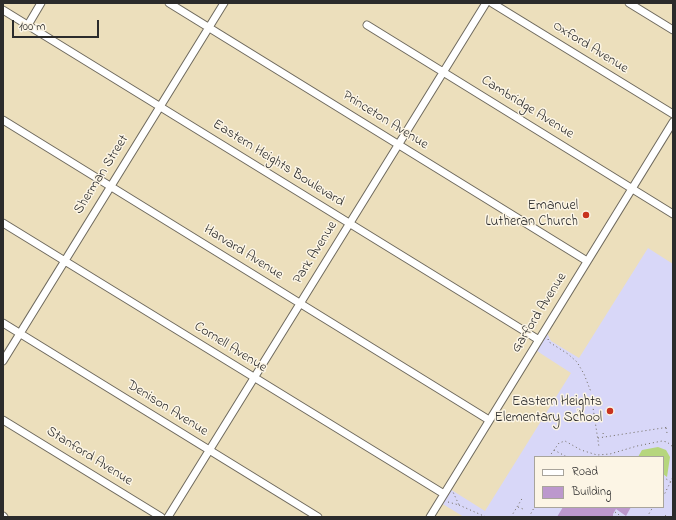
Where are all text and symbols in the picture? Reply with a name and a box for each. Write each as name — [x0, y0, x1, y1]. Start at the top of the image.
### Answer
scale bar — [14, 12, 101, 38]
text: 100 m — [19, 18, 46, 36]
street label: Oxford Avenue — [549, 18, 631, 78]
street label: Cambridge Avenue — [478, 73, 576, 143]
street label: Princeton Avenue — [339, 88, 431, 154]
street label: Eastern Heights Boulevard — [209, 117, 347, 211]
street label: Sherman Street — [71, 132, 133, 218]
place label: Emanuel Lutheran Church — [485, 199, 578, 232]
marker: Emanuel Lutheran Church — [581, 210, 591, 220]
street label: Park Avenue — [290, 219, 342, 287]
street label: Harvard Avenue — [200, 222, 286, 284]
street label: Garford Avenue — [509, 270, 571, 356]
street label: Cornell Avenue — [191, 319, 269, 377]
street label: Denison Avenue — [123, 377, 211, 441]
place label: Eastern Heights Elementary School — [495, 395, 602, 428]
marker: Eastern Heights Elementary School — [605, 406, 615, 416]
street label: Stanford Avenue — [43, 424, 135, 490]
legend — [534, 456, 664, 508]
text: Road — [572, 463, 598, 481]
text: Building — [572, 483, 611, 501]

